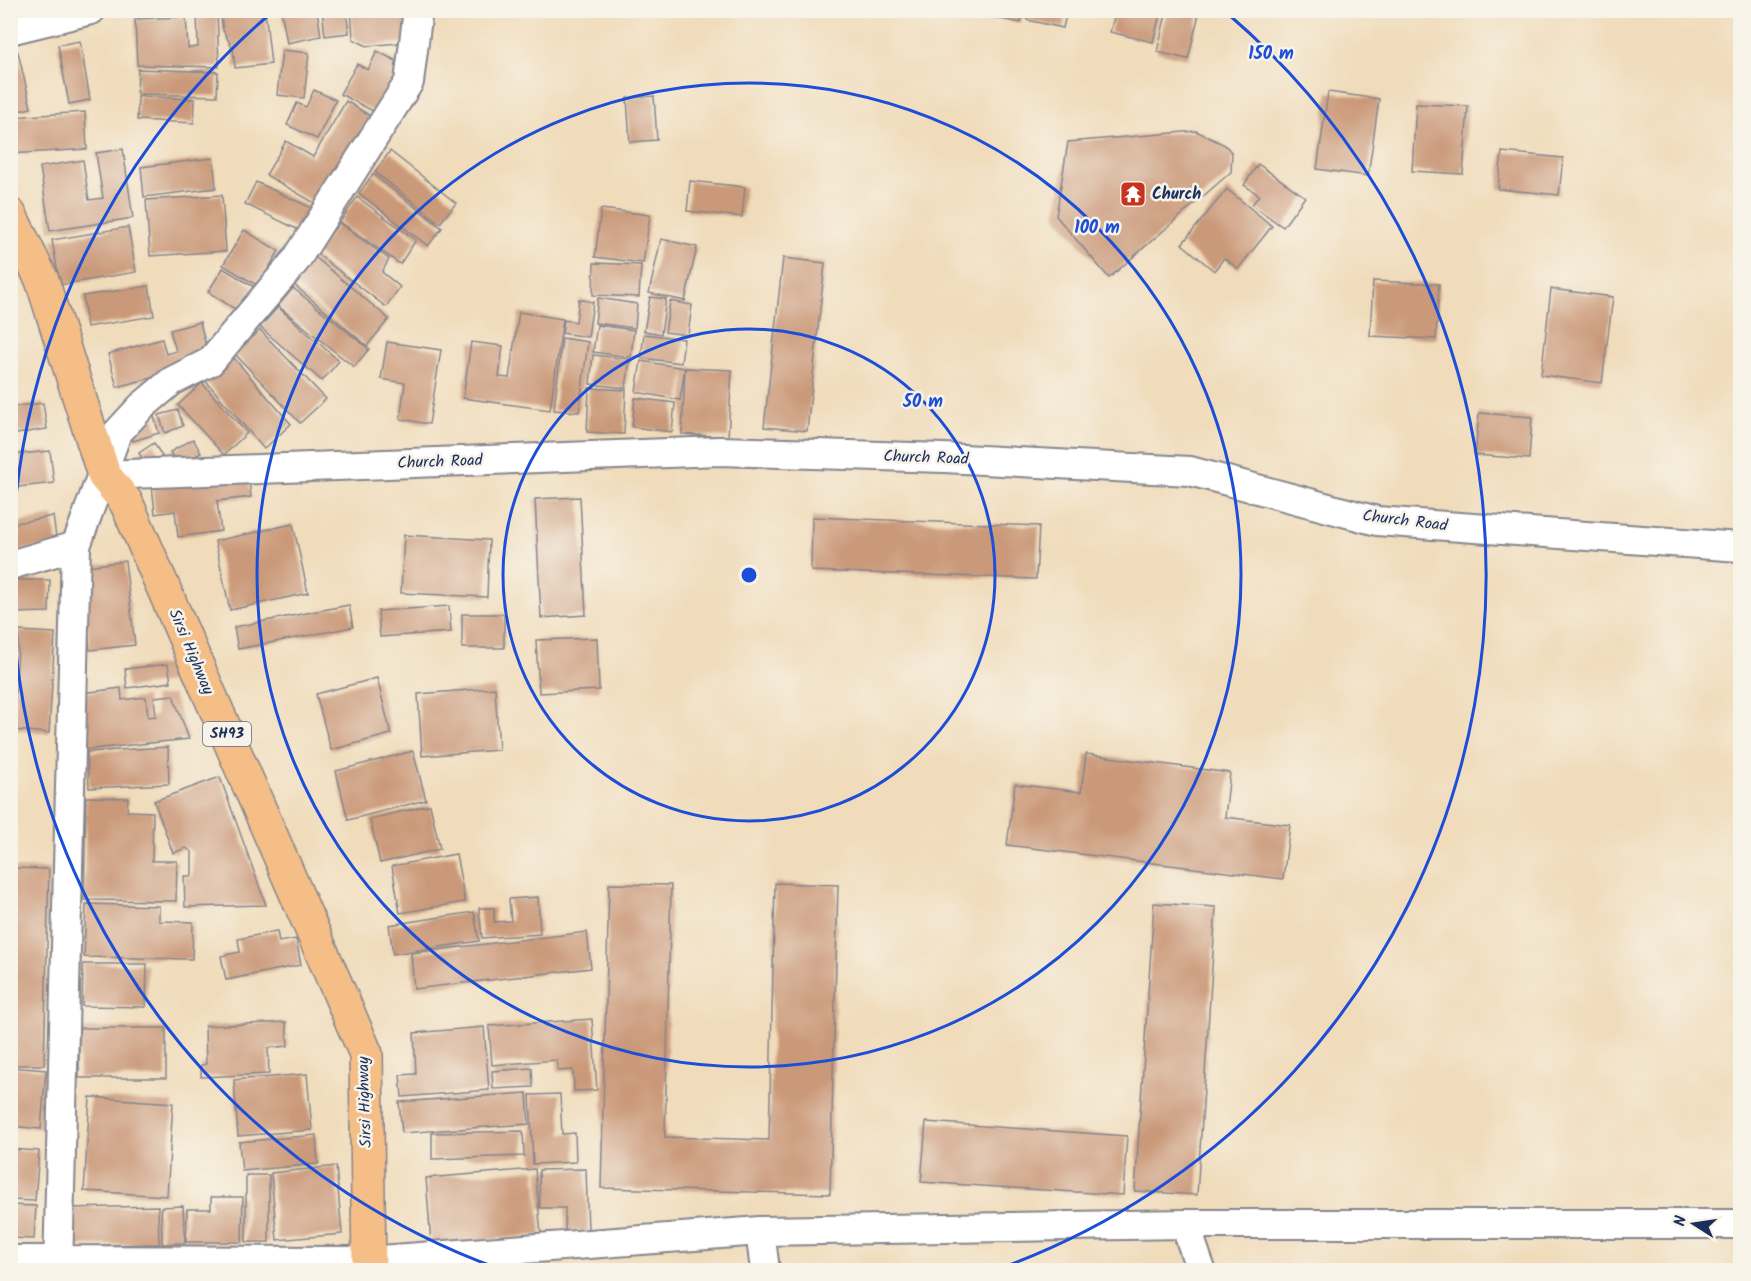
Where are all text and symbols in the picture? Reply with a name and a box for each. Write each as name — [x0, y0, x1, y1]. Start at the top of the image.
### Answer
text: 150 m — [1248, 40, 1294, 69]
temple icon: Church — [1118, 179, 1148, 209]
place label: Church — [1152, 182, 1201, 207]
text: 100 m — [1074, 214, 1120, 243]
text: 50 m — [902, 388, 943, 417]
street label: Church Road — [883, 444, 970, 472]
street label: Church Road — [397, 448, 484, 476]
street label: Church Road — [1361, 503, 1450, 539]
centre of rings — [739, 565, 759, 585]
street label: Sirsi Highway — [162, 605, 221, 699]
road number: SH93 — [203, 722, 251, 746]
street label: Sirsi Highway — [351, 1056, 379, 1148]
north arrow — [1664, 1194, 1724, 1254]
text: N — [1668, 1214, 1694, 1229]

